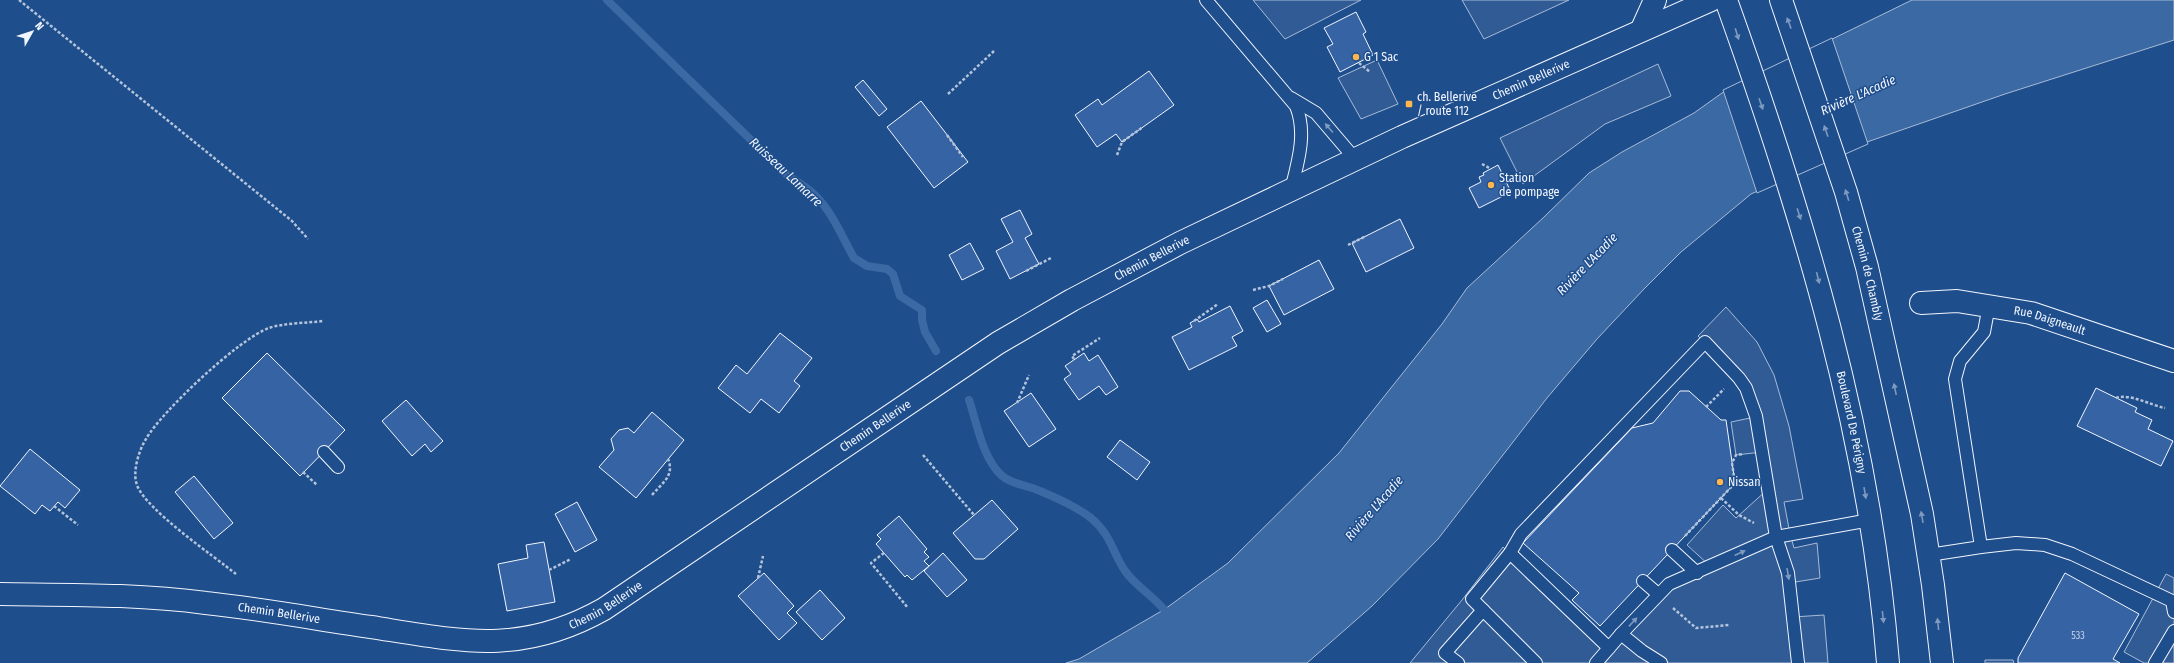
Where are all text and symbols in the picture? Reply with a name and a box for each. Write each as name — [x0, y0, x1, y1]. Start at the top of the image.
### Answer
north arrow — [12, 12, 52, 52]
one-way arrow — [1786, 17, 1792, 29]
text: N — [32, 19, 47, 33]
one-way arrow — [1734, 28, 1740, 40]
place label: G 1 Sac — [1364, 50, 1398, 64]
marker: G 1 Sac — [1351, 52, 1361, 62]
street label: Chemin Bellerive — [1490, 57, 1572, 103]
water label: Rivière L'Acadie — [1818, 72, 1898, 118]
place label: ch. Bellerive / route 112 — [1417, 90, 1477, 118]
marker: ch. Bellerive / route 112 — [1404, 99, 1414, 109]
one-way arrow — [1758, 99, 1764, 111]
one-way arrow — [1325, 123, 1334, 134]
one-way arrow — [1823, 124, 1829, 136]
water label: Ruisseau Lamarre — [746, 134, 826, 210]
place label: Station de pompage — [1499, 171, 1560, 199]
marker: Station de pompage — [1486, 180, 1496, 190]
one-way arrow — [1844, 189, 1850, 201]
one-way arrow — [1796, 208, 1802, 220]
street label: Chemin de Chambly — [1849, 225, 1886, 323]
water label: Rivière L'Acadie — [1554, 230, 1620, 298]
street label: Chemin Bellerive — [1112, 233, 1192, 283]
one-way arrow — [1815, 272, 1821, 285]
street label: Rue Daigneault — [2013, 303, 2088, 338]
street label: Boulevard De Périgny — [1834, 370, 1869, 475]
one-way arrow — [1892, 383, 1898, 395]
street label: Chemin Bellerive — [837, 397, 914, 455]
water label: Rivière L'Acadie — [1342, 473, 1406, 543]
place label: Nissan — [1728, 475, 1761, 489]
marker: Nissan — [1715, 477, 1725, 487]
one-way arrow — [1862, 487, 1868, 499]
one-way arrow — [1919, 510, 1925, 523]
one-way arrow — [1734, 550, 1746, 556]
one-way arrow — [1785, 568, 1791, 580]
street label: Chemin Bellerive — [567, 578, 645, 632]
street label: Chemin Bellerive — [237, 600, 321, 626]
one-way arrow — [1880, 611, 1887, 623]
one-way arrow — [1628, 616, 1637, 627]
one-way arrow — [1935, 618, 1942, 630]
house number: 533 — [2071, 630, 2085, 642]

